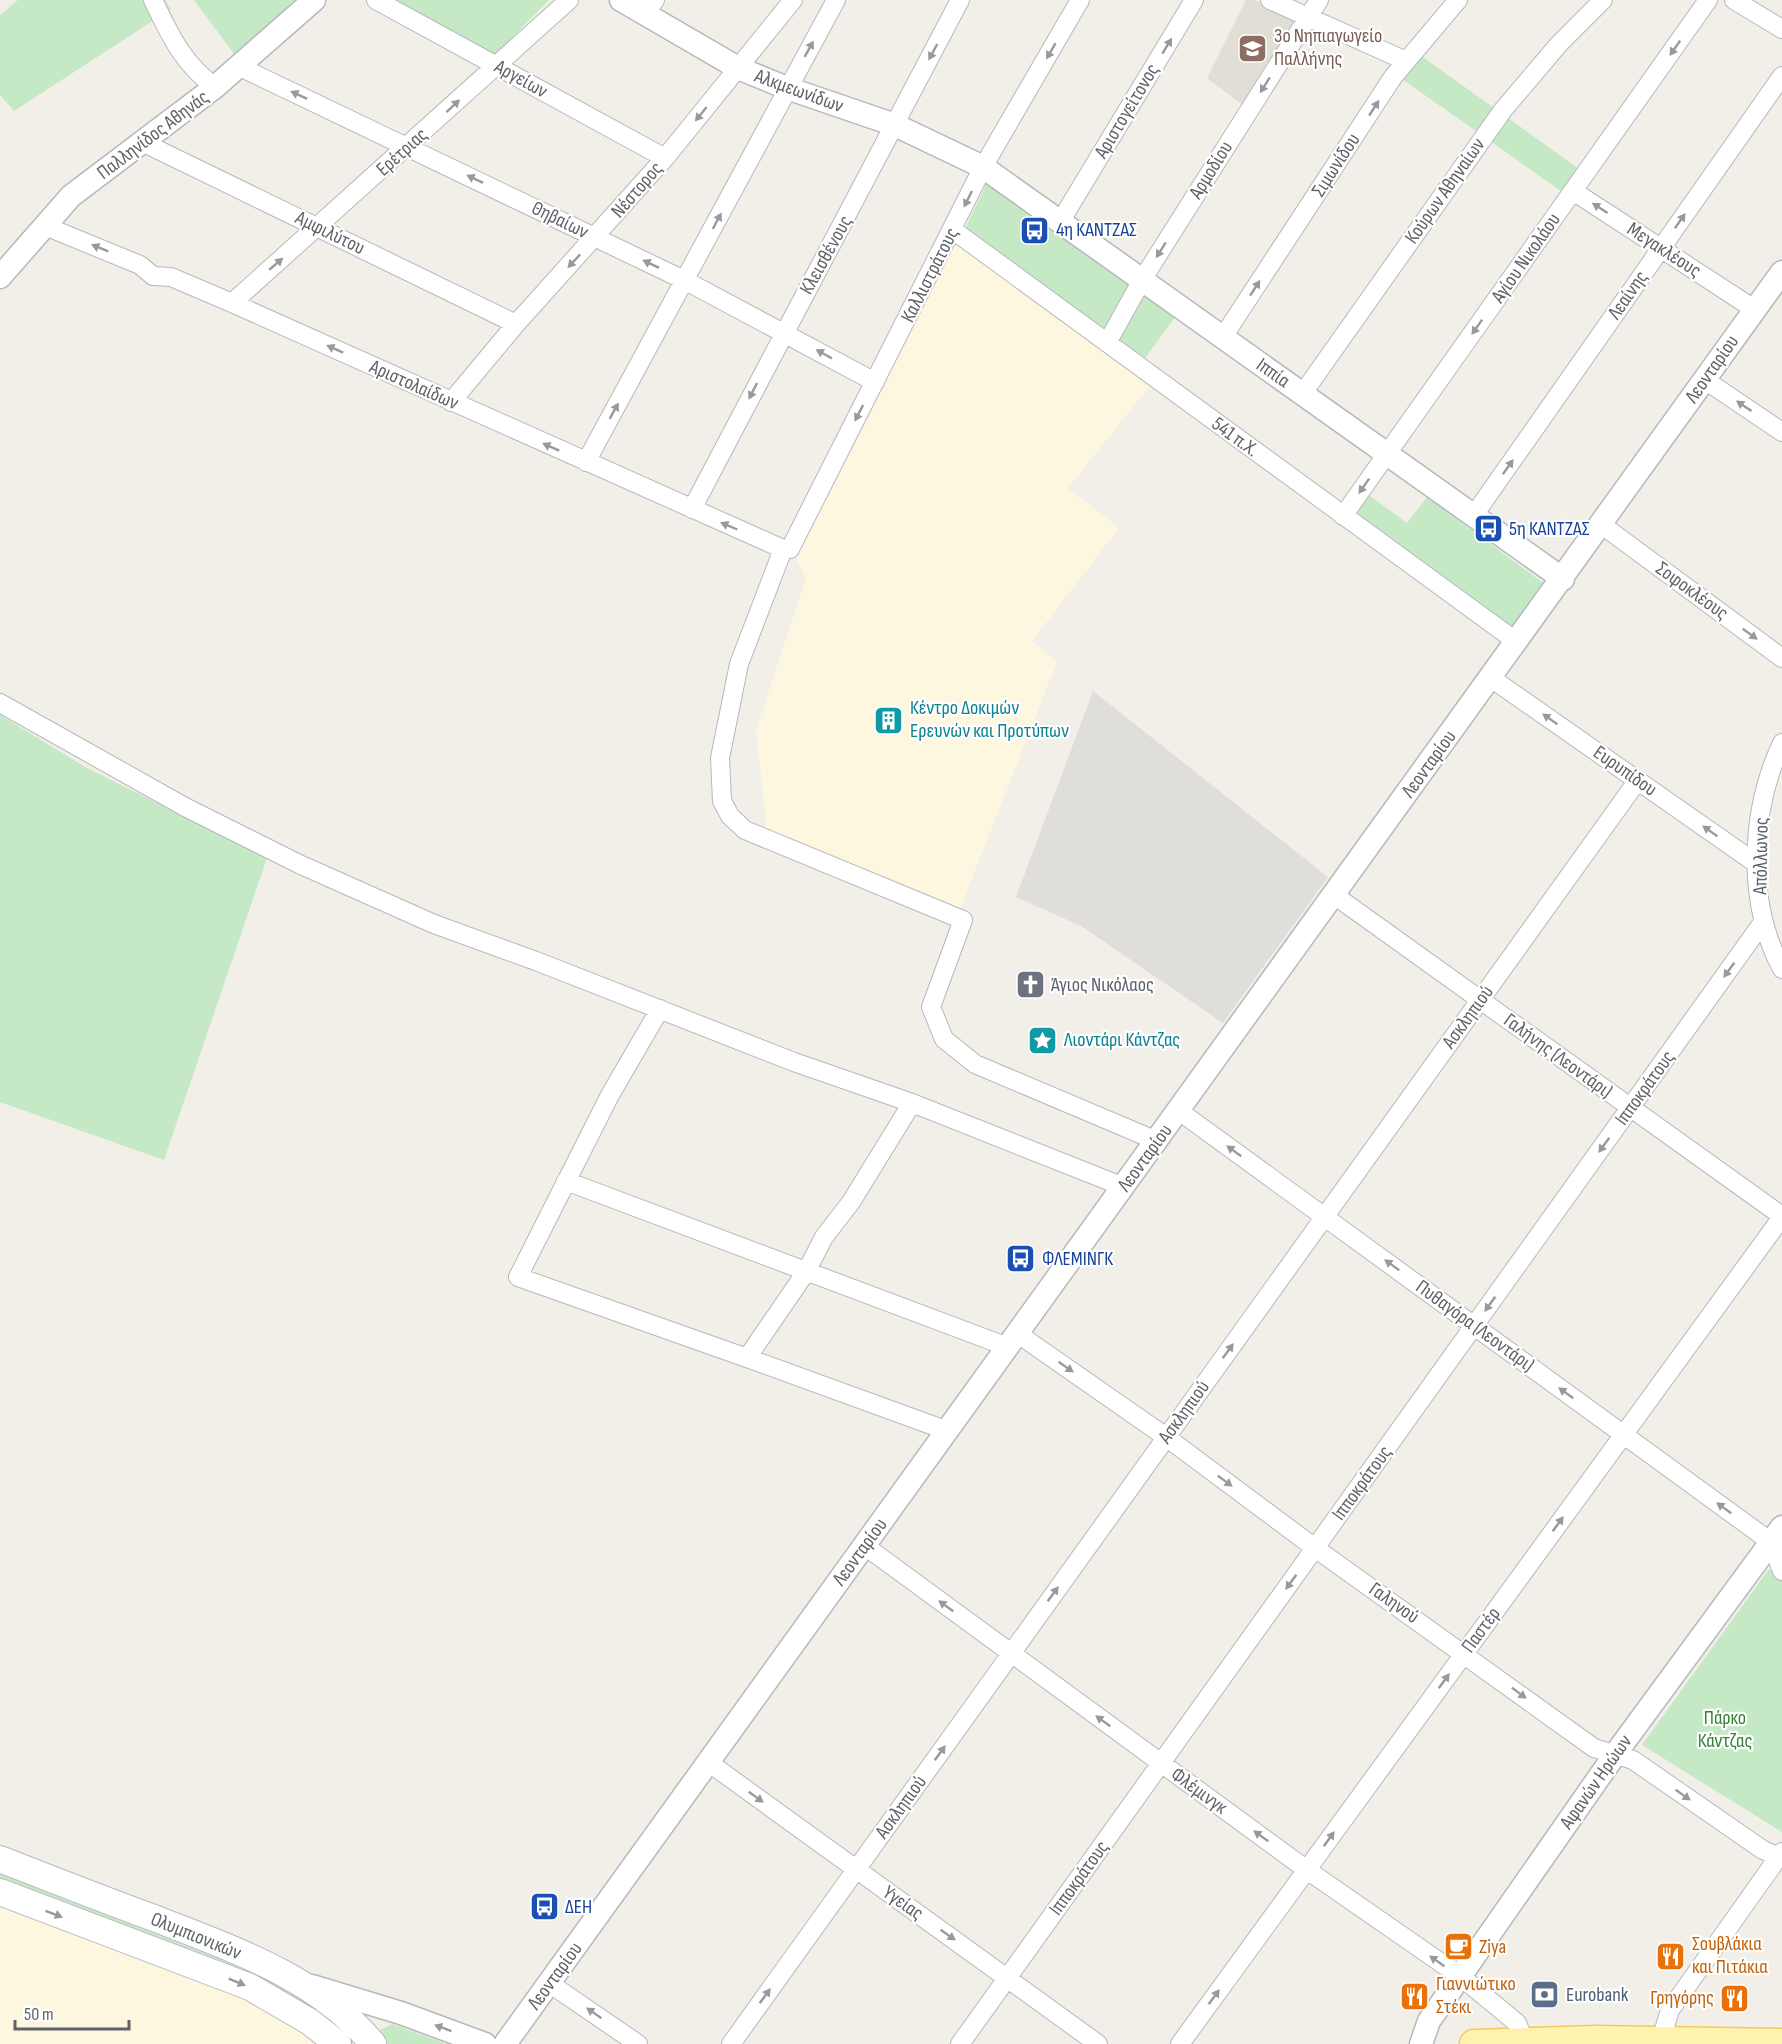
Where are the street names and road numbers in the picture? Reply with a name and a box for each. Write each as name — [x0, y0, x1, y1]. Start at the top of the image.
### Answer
street label: Αργείων — [489, 54, 552, 103]
street label: Αριστογείτονος — [1089, 59, 1165, 163]
street label: Αλκμεωνίδων — [750, 64, 847, 118]
street label: Παλληνίδος Αθηνάς — [92, 85, 214, 185]
street label: Ερέτριας — [371, 123, 433, 181]
street label: Σιμωνίδου — [1307, 129, 1365, 201]
street label: Κούρων Αθηναίων — [1400, 133, 1490, 248]
street label: Αρμοδίου — [1184, 137, 1238, 204]
street label: Νέστορος — [606, 157, 668, 223]
street label: Θηβαίων — [528, 196, 592, 244]
street label: Αμφιλύτου — [290, 205, 369, 260]
street label: Αγίου Νικολάου — [1486, 208, 1566, 308]
street label: Κλεισθένους — [795, 211, 858, 299]
street label: Μεγακλέους — [1622, 217, 1706, 283]
street label: Καλλιστράτους — [896, 223, 964, 326]
street label: Λεαίνης — [1602, 266, 1653, 325]
street label: Λεονταρίου — [1679, 330, 1744, 408]
street label: Ιππία — [1252, 353, 1295, 393]
street label: Αριστολαίδων — [365, 354, 462, 415]
street label: 541 π.Χ. — [1207, 412, 1263, 462]
street label: Σοφοκλέους — [1651, 557, 1733, 625]
street label: Λεονταρίου — [1396, 726, 1461, 803]
street label: Ευρυπίδου — [1589, 740, 1661, 802]
street label: Απόλλωνος — [1748, 817, 1774, 896]
street label: Ασκληπιού — [1437, 981, 1499, 1054]
street label: Γαλήνης (Λεοντάρι) — [1499, 1008, 1617, 1104]
street label: Ιπποκράτους — [1610, 1046, 1680, 1130]
street label: Λεονταρίου — [1112, 1120, 1177, 1197]
street label: Πυθαγόρα (Λεοντάρι) — [1411, 1275, 1539, 1377]
street label: Ασκληπιού — [1153, 1376, 1215, 1449]
street label: Ιπποκράτους — [1327, 1441, 1397, 1525]
street label: Λεονταρίου — [827, 1514, 892, 1591]
street label: Γαληνού — [1364, 1577, 1424, 1629]
street label: Παστέρ — [1456, 1602, 1506, 1658]
street label: Αφανών Ηρώων — [1554, 1730, 1637, 1834]
street label: Φλέμινγκ — [1166, 1762, 1232, 1820]
street label: Ασκληπιού — [870, 1771, 932, 1844]
street label: Ιπποκράτους — [1044, 1836, 1114, 1920]
street label: Υγείας — [878, 1881, 928, 1926]
street label: Ολυμπιονικών — [147, 1907, 245, 1965]
street label: Λεονταρίου — [522, 1938, 587, 2015]

